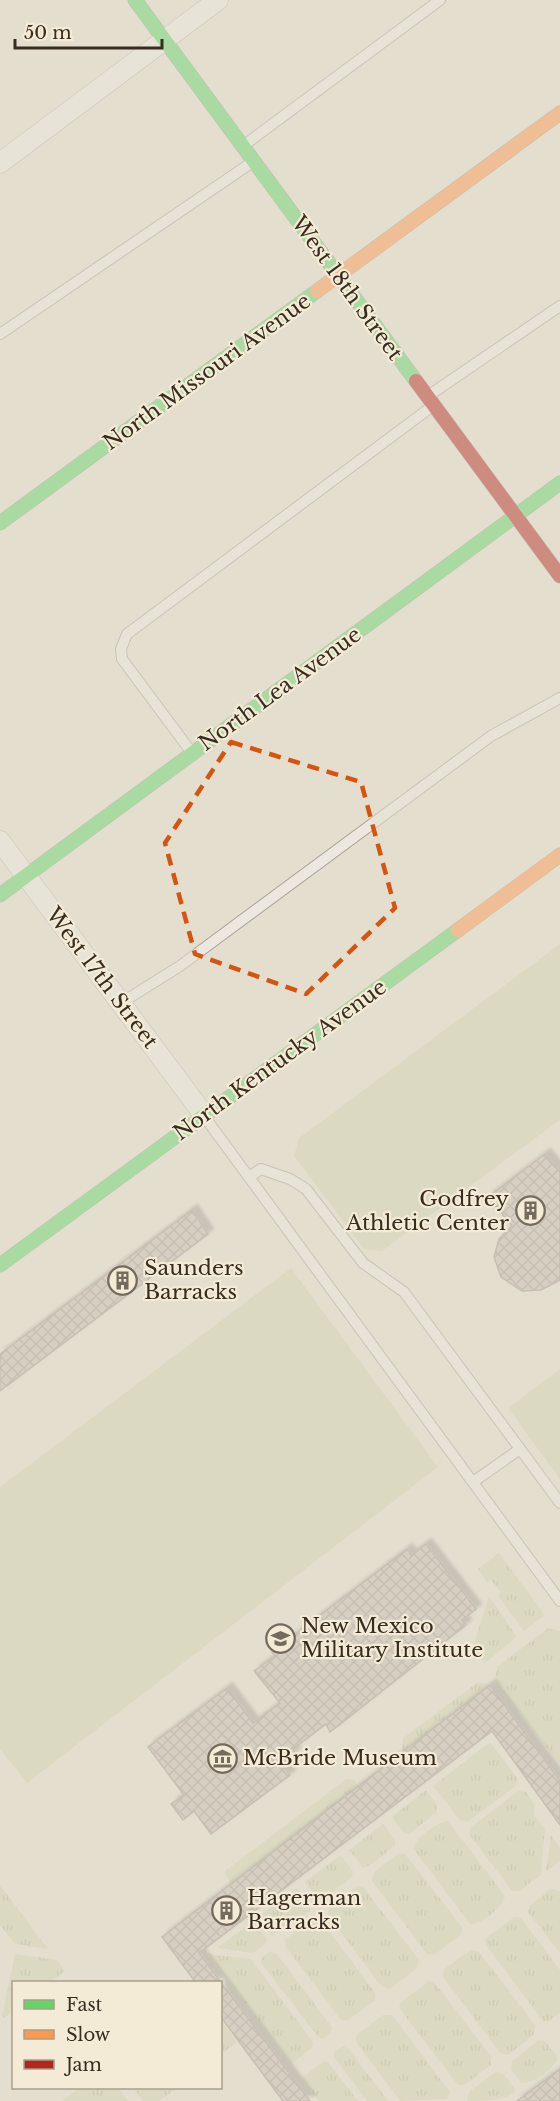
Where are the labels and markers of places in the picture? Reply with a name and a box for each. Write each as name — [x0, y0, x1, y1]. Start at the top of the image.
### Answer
place label: Godfrey Athletic Center — [345, 1186, 510, 1236]
building icon: Godfrey Athletic Center — [514, 1195, 546, 1227]
place label: Saunders Barracks — [144, 1255, 243, 1305]
building icon: Saunders Barracks — [107, 1264, 139, 1296]
place label: New Mexico Military Institute — [301, 1613, 483, 1663]
school or university icon: New Mexico Military Institute — [264, 1622, 296, 1654]
museum icon: McBride Museum — [206, 1742, 238, 1774]
place label: McBride Museum — [243, 1745, 437, 1771]
place label: Hagerman Barracks — [247, 1885, 361, 1935]
building icon: Hagerman Barracks — [210, 1894, 242, 1926]

